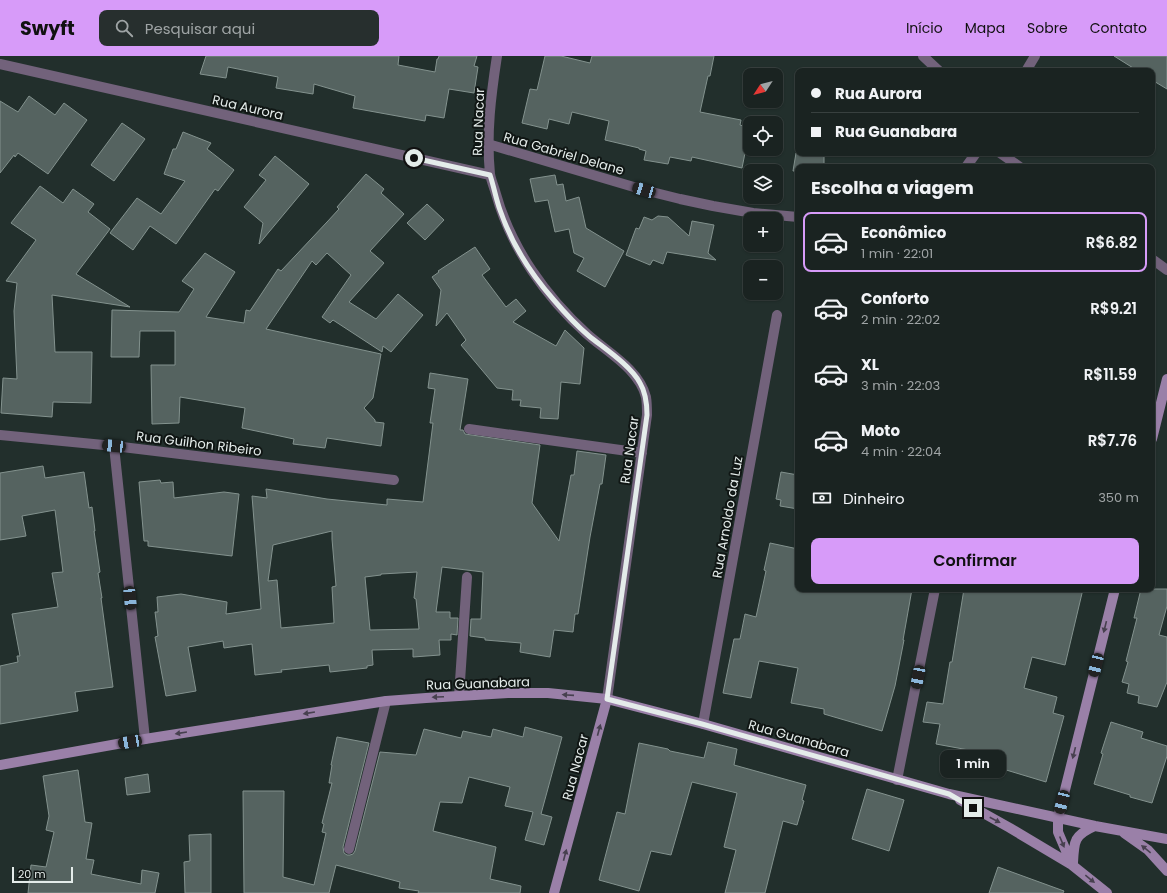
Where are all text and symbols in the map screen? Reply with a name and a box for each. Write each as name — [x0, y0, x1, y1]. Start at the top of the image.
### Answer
search box — [99, 10, 379, 46]
text: Swyft — [20, 15, 75, 42]
icon: search — [113, 17, 135, 39]
text: Pesquisar aqui — [145, 18, 255, 39]
text: Início — [906, 18, 943, 38]
text: Mapa — [965, 18, 1005, 38]
text: Sobre — [1027, 18, 1068, 38]
text: Contato — [1090, 18, 1147, 38]
north arrow — [743, 68, 783, 108]
map controls — [743, 68, 783, 300]
text: Rua Aurora — [835, 83, 922, 104]
street label: Rua Nacar — [468, 88, 489, 156]
street label: Rua Aurora — [210, 90, 285, 125]
button: locate — [743, 116, 783, 156]
text: Rua Guanabara — [835, 121, 957, 142]
street label: Rua Gabriel Delane — [501, 127, 626, 180]
route start — [405, 149, 423, 167]
button: layers — [743, 164, 783, 204]
text: Escolha a viagem — [811, 175, 974, 200]
car — [631, 181, 657, 199]
button: + — [743, 212, 783, 252]
text: Econômico — [861, 222, 946, 243]
icon: car — [813, 224, 849, 260]
text: R$6.82 — [1086, 232, 1137, 253]
text: 1 min · 22:01 — [861, 244, 933, 263]
button: − — [743, 260, 783, 300]
text: Conforto — [861, 288, 929, 309]
icon: car — [813, 290, 849, 326]
text: R$9.21 — [1090, 298, 1137, 319]
text: 2 min · 22:02 — [861, 310, 940, 329]
text: XL — [861, 354, 879, 375]
icon: car — [813, 356, 849, 392]
text: R$11.59 — [1084, 364, 1137, 385]
text: 3 min · 22:03 — [861, 376, 940, 395]
street label: Rua Nacar — [615, 415, 644, 485]
text: Moto — [861, 420, 900, 441]
icon: car — [813, 422, 849, 458]
street label: Rua Guilhon Ribeiro — [135, 426, 263, 461]
text: R$7.76 — [1088, 430, 1137, 451]
car — [101, 439, 127, 453]
text: 4 min · 22:04 — [861, 442, 941, 461]
street label: Rua Arnoldo da Luz — [707, 455, 748, 580]
icon: cash — [811, 487, 833, 509]
text: Dinheiro — [843, 488, 905, 509]
text: 350 m — [1098, 488, 1139, 507]
button: Confirmar — [811, 538, 1139, 584]
car — [123, 585, 137, 611]
one-way arrow — [1102, 621, 1108, 633]
car — [1087, 652, 1105, 678]
car — [910, 664, 926, 690]
street label: Rua Guanabara — [426, 672, 530, 695]
one-way arrow — [562, 691, 574, 698]
one-way arrow — [431, 694, 444, 700]
one-way arrow — [303, 710, 315, 716]
street label: Rua Guanabara — [746, 715, 851, 762]
one-way arrow — [596, 724, 602, 736]
one-way arrow — [175, 731, 187, 737]
street label: Rua Nacar — [558, 732, 593, 802]
car — [117, 734, 143, 750]
one-way arrow — [1071, 747, 1077, 759]
callout: 1 min — [940, 750, 1006, 778]
text: 1 min — [956, 754, 990, 773]
car — [1053, 789, 1071, 815]
route end — [964, 799, 982, 817]
one-way arrow — [990, 816, 1001, 823]
one-way arrow — [1059, 836, 1065, 847]
one-way arrow — [1140, 844, 1151, 853]
one-way arrow — [562, 849, 568, 862]
scale bar — [12, 865, 73, 884]
text: 20 m — [18, 866, 46, 882]
one-way arrow — [1084, 874, 1095, 883]

